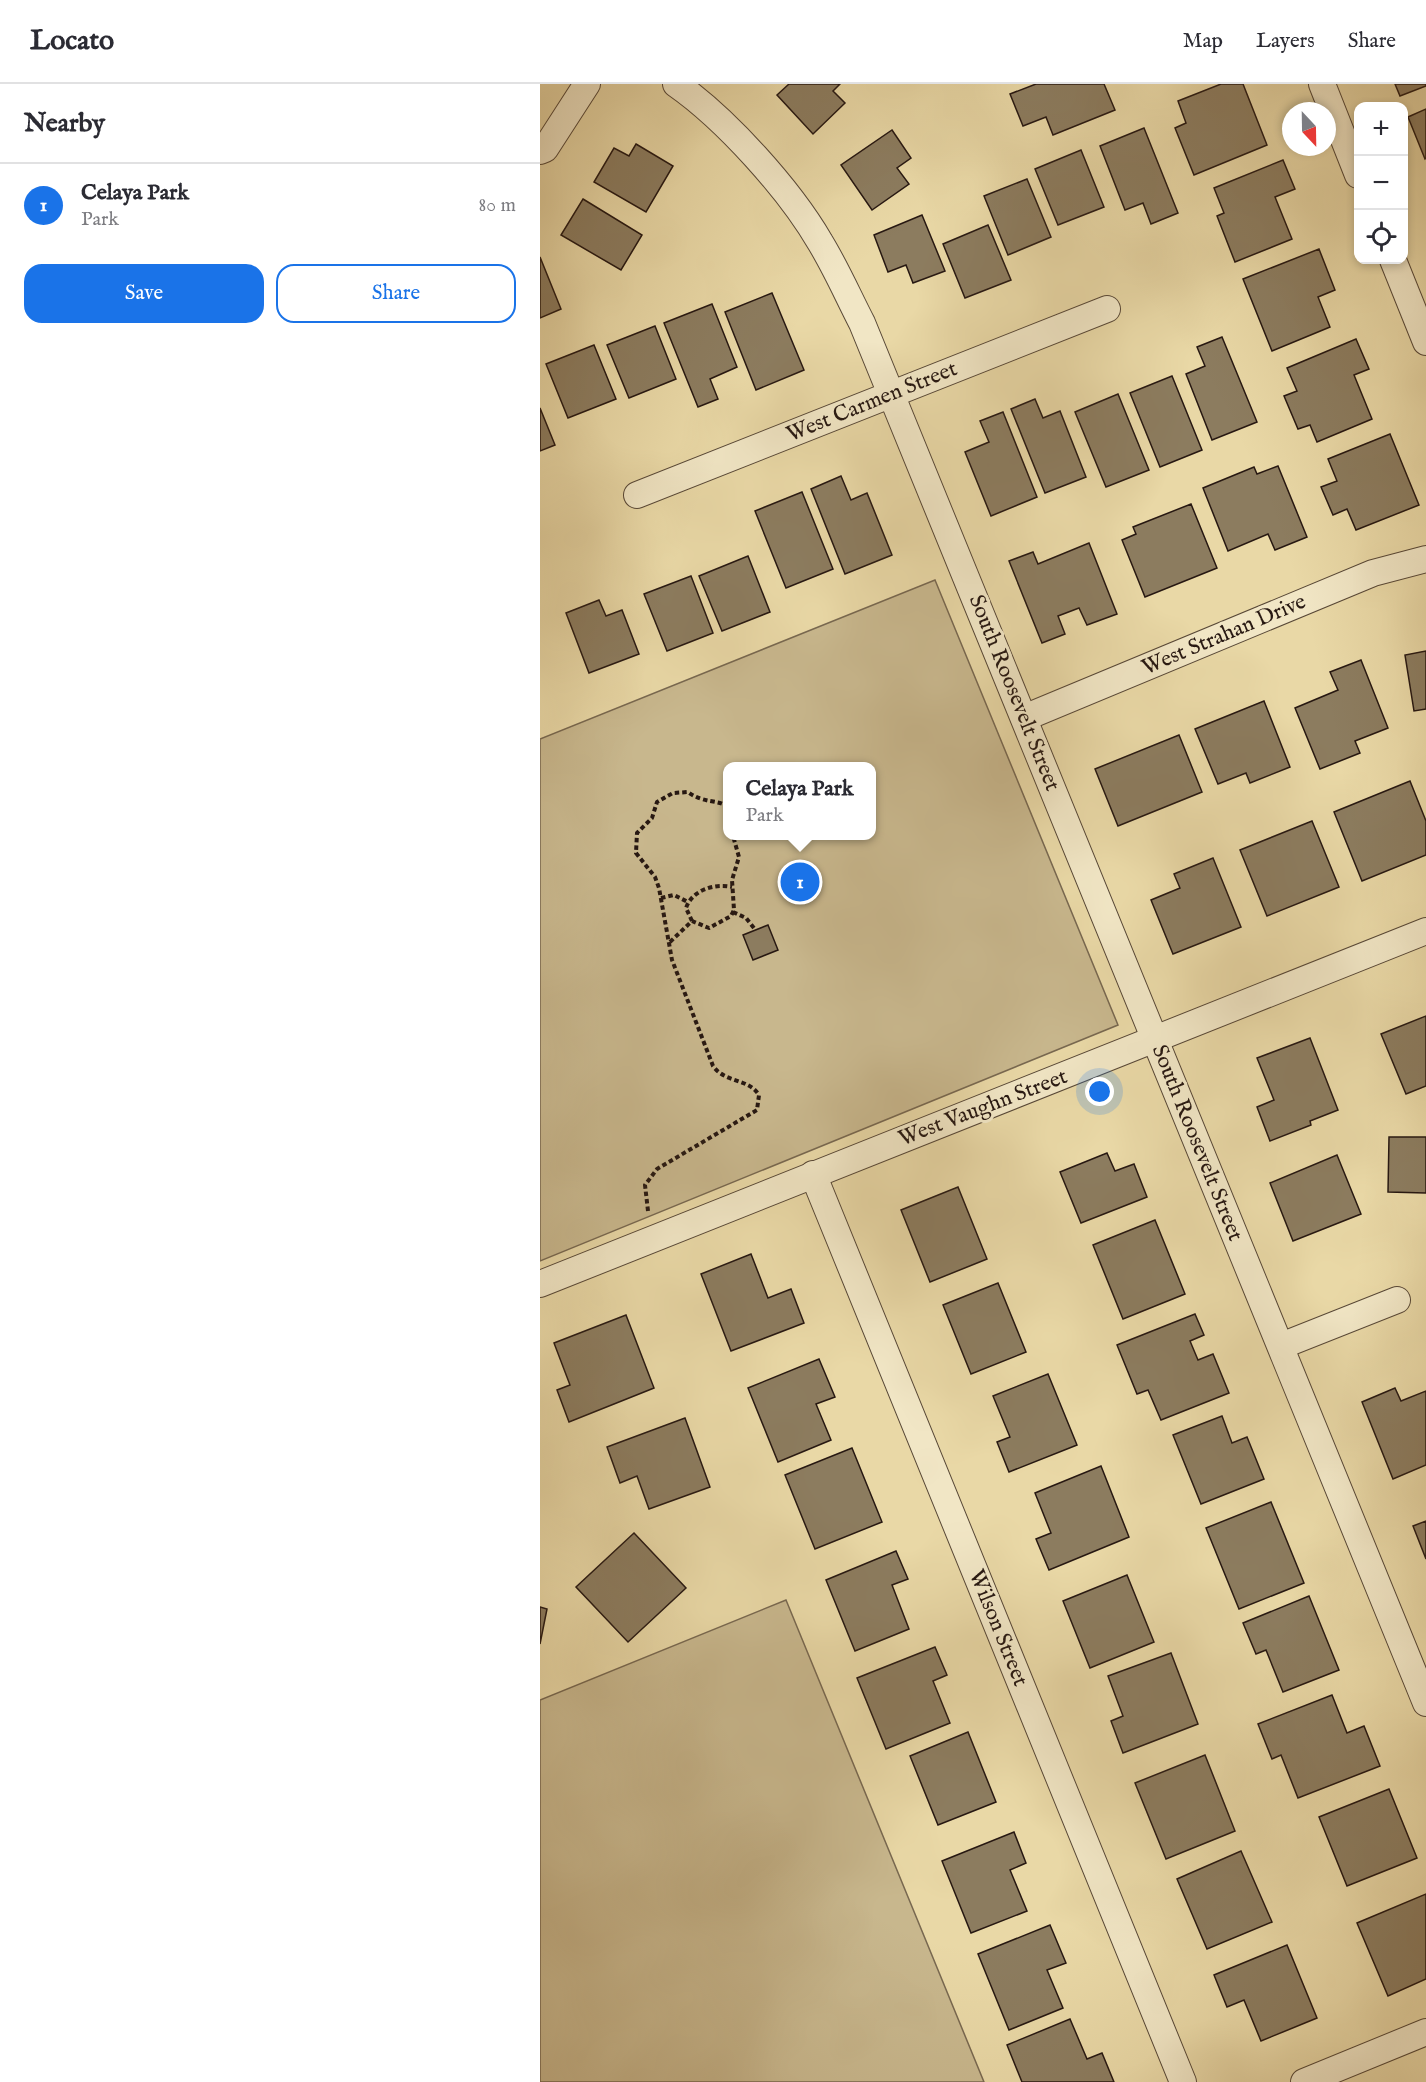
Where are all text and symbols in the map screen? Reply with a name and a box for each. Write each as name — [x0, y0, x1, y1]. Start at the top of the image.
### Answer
text: Locato — [30, 24, 114, 59]
text: Map — [1183, 28, 1223, 55]
text: Layers — [1256, 28, 1315, 55]
text: Share — [1348, 28, 1396, 55]
north arrow — [1282, 102, 1336, 156]
map controls — [1354, 102, 1408, 264]
button: + — [1354, 102, 1408, 156]
text: Nearby — [24, 107, 105, 140]
button: − — [1354, 156, 1408, 210]
text: Celaya Park — [81, 179, 189, 207]
text: 1 — [40, 193, 47, 218]
text: 80 m — [479, 193, 516, 218]
text: Park — [81, 207, 119, 232]
button: locate — [1354, 210, 1408, 264]
button: Save — [24, 264, 264, 323]
button: Share — [276, 264, 516, 323]
street label: West Carmen Street — [783, 355, 962, 449]
street label: West Strahan Drive — [1138, 588, 1310, 682]
street label: South Roosevelt Street — [962, 591, 1066, 796]
popup — [723, 762, 876, 840]
text: Celaya Park — [746, 775, 853, 803]
text: Park — [746, 803, 784, 828]
pin: 1 — [780, 860, 820, 904]
street label: South Roosevelt Street — [1145, 1041, 1249, 1246]
street label: West Vaughn Street — [895, 1063, 1072, 1153]
your location — [1085, 1077, 1114, 1106]
street label: Wilson Street — [962, 1565, 1034, 1691]

